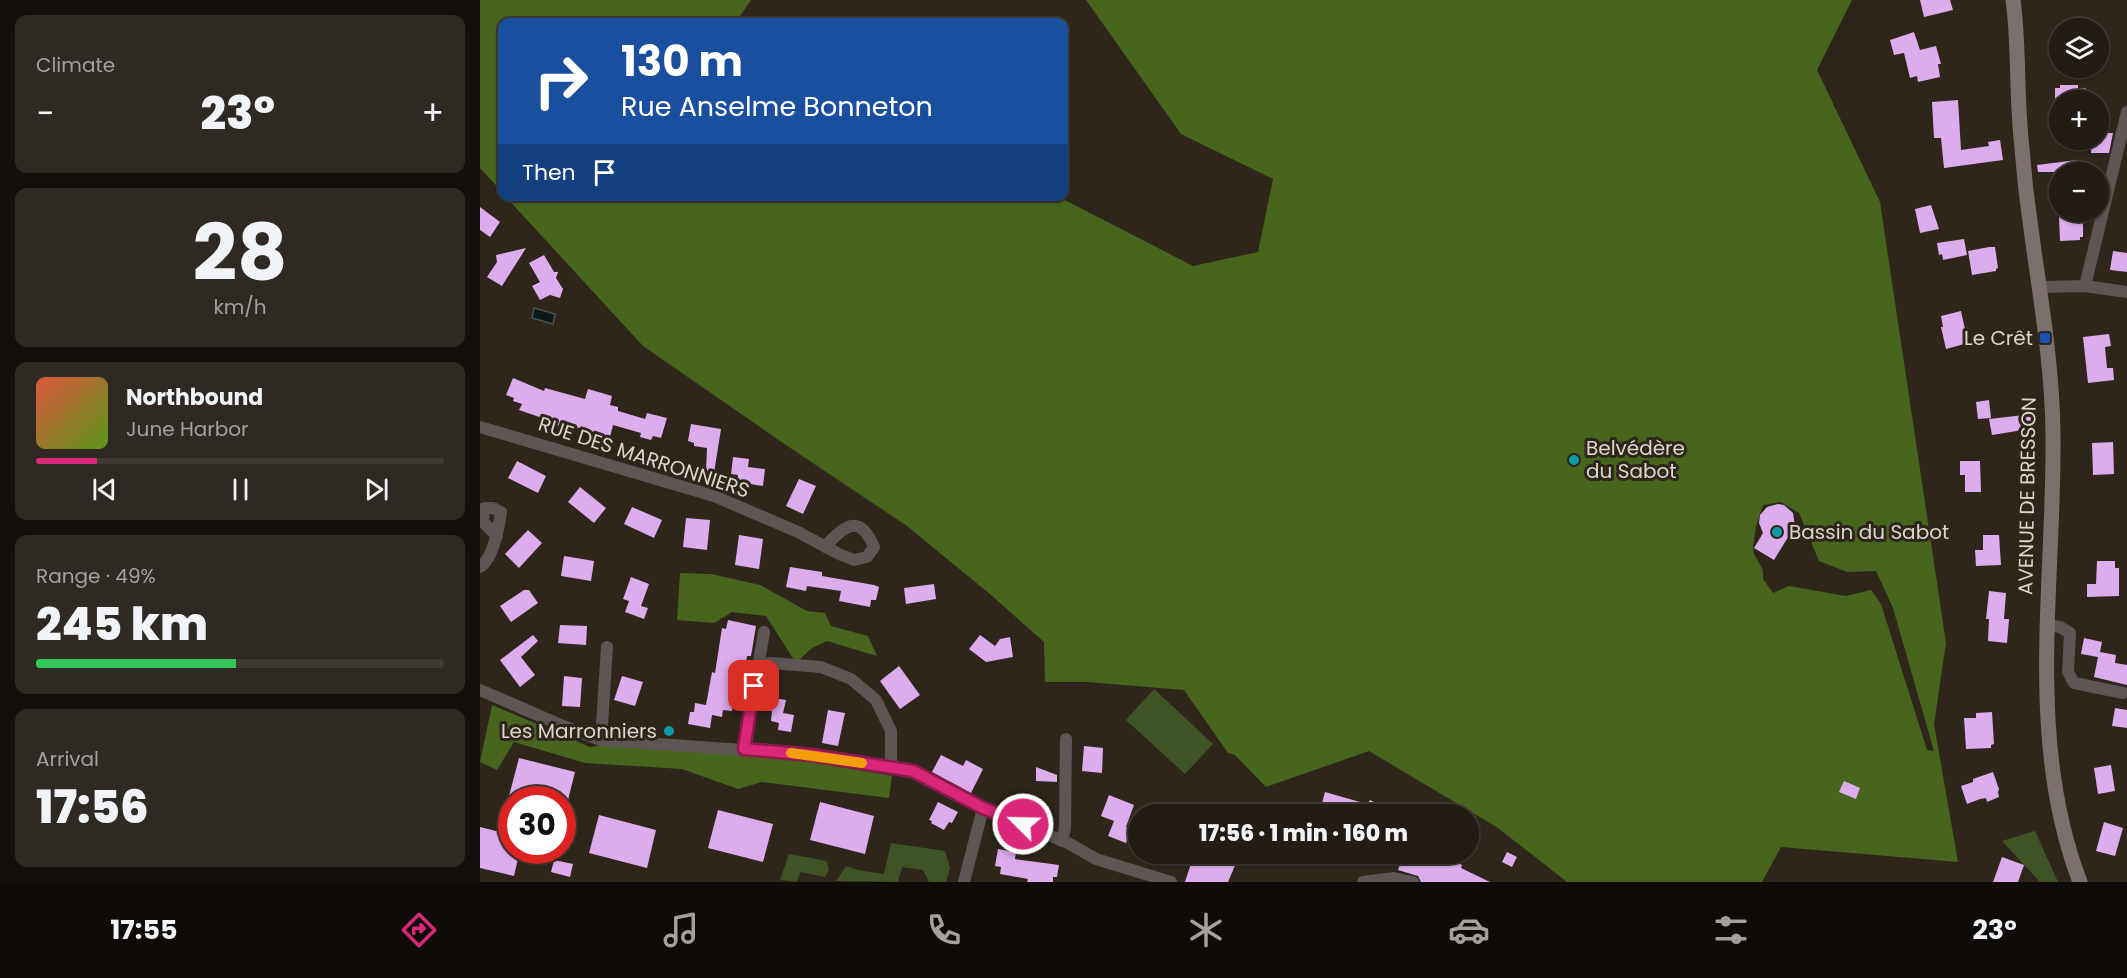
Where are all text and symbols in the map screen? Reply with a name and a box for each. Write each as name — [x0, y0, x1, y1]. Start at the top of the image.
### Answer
map controls — [2049, 18, 2109, 222]
button: layers — [2049, 18, 2109, 78]
text: 130 m — [621, 32, 743, 91]
icon: right — [522, 42, 600, 120]
text: Climate — [36, 51, 115, 79]
text: 23° — [200, 82, 275, 145]
text: Rue Anselme Bonneton — [621, 88, 933, 125]
text: − — [36, 90, 54, 137]
text: + — [421, 90, 444, 137]
button: + — [2049, 90, 2109, 150]
icon: arrive — [588, 156, 621, 189]
text: Then — [522, 157, 576, 188]
button: − — [2049, 162, 2109, 222]
text: 28 — [192, 198, 288, 307]
text: km/h — [213, 293, 267, 321]
place label: Le Crêt — [1964, 324, 2033, 352]
marker: Le Crêt — [2038, 331, 2052, 345]
text: Northbound — [126, 382, 263, 413]
street label: AVENUE DE BRESSON — [2011, 397, 2043, 595]
street label: RUE DES MARRONNIERS — [535, 410, 753, 504]
text: June Harbor — [126, 415, 249, 443]
place label: Belvédère du Sabot — [1586, 434, 1685, 485]
marker: Belvédère du Sabot — [1567, 453, 1581, 467]
icon: previous — [88, 473, 121, 506]
icon: pause — [224, 473, 257, 506]
icon: next — [360, 473, 393, 506]
place label: Bassin du Sabot — [1789, 518, 1949, 546]
marker: Bassin du Sabot — [1770, 525, 1784, 539]
text: Range · 49% — [36, 562, 156, 590]
text: 245 km — [36, 593, 208, 656]
pin — [728, 660, 779, 711]
icon: arrive — [737, 669, 770, 702]
place label: Les Marronniers — [501, 717, 657, 745]
marker: Les Marronniers — [662, 724, 676, 738]
text: Arrival — [36, 745, 99, 773]
text: 17:56 — [36, 776, 149, 839]
speed limit sign: 30 — [498, 786, 576, 864]
position arrow — [991, 792, 1055, 856]
text: 17:56 · 1 min · 160 m — [1199, 818, 1408, 849]
icon: directions — [398, 909, 440, 951]
icon: music — [660, 909, 702, 951]
icon: phone — [923, 909, 965, 951]
icon: climate — [1185, 909, 1227, 951]
icon: car — [1448, 909, 1490, 951]
icon: filters — [1710, 909, 1752, 951]
text: 17:55 — [110, 911, 178, 948]
text: 23° — [1972, 911, 2017, 948]

